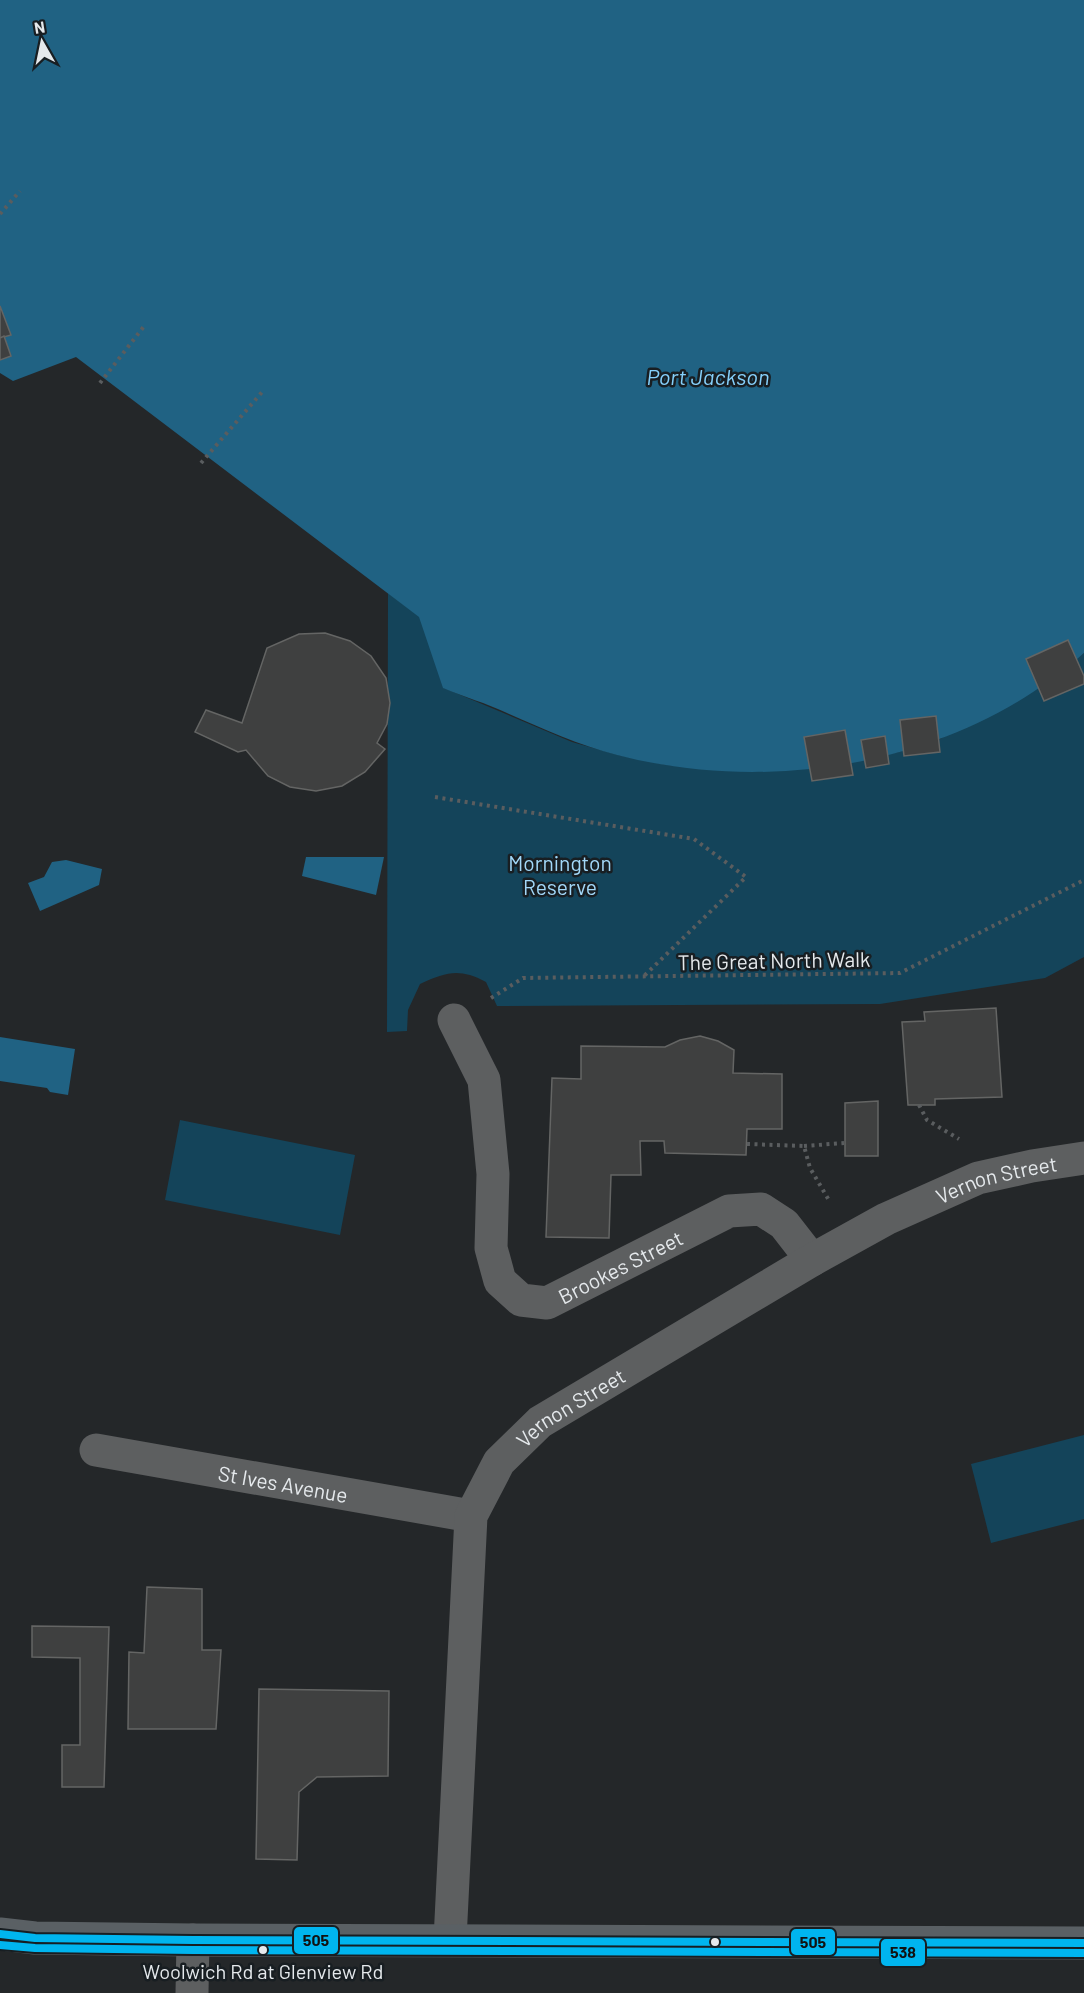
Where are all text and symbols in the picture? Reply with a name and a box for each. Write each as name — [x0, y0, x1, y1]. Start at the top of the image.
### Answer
north arrow — [12, 12, 72, 72]
text: N — [33, 16, 46, 37]
water label: Port Jackson — [646, 363, 770, 389]
park label: Mornington Reserve — [508, 850, 612, 899]
street label: The Great North Walk — [677, 946, 871, 974]
street label: Vernon Street — [931, 1150, 1059, 1208]
street label: Brookes Street — [553, 1224, 686, 1308]
street label: Vernon Street — [510, 1362, 629, 1452]
street label: St Ives Avenue — [216, 1459, 350, 1507]
line badge: 505 — [293, 1926, 339, 1955]
line badge: 505 — [790, 1928, 836, 1956]
text: 505 — [303, 1930, 330, 1949]
text: 505 — [800, 1932, 827, 1951]
unlabelled marker — [709, 1936, 721, 1948]
line badge: 538 — [880, 1938, 926, 1967]
text: 538 — [890, 1942, 916, 1961]
marker: Woolwich Rd at Glenview Rd — [257, 1944, 269, 1956]
place label: Woolwich Rd at Glenview Rd — [143, 1959, 383, 1983]

